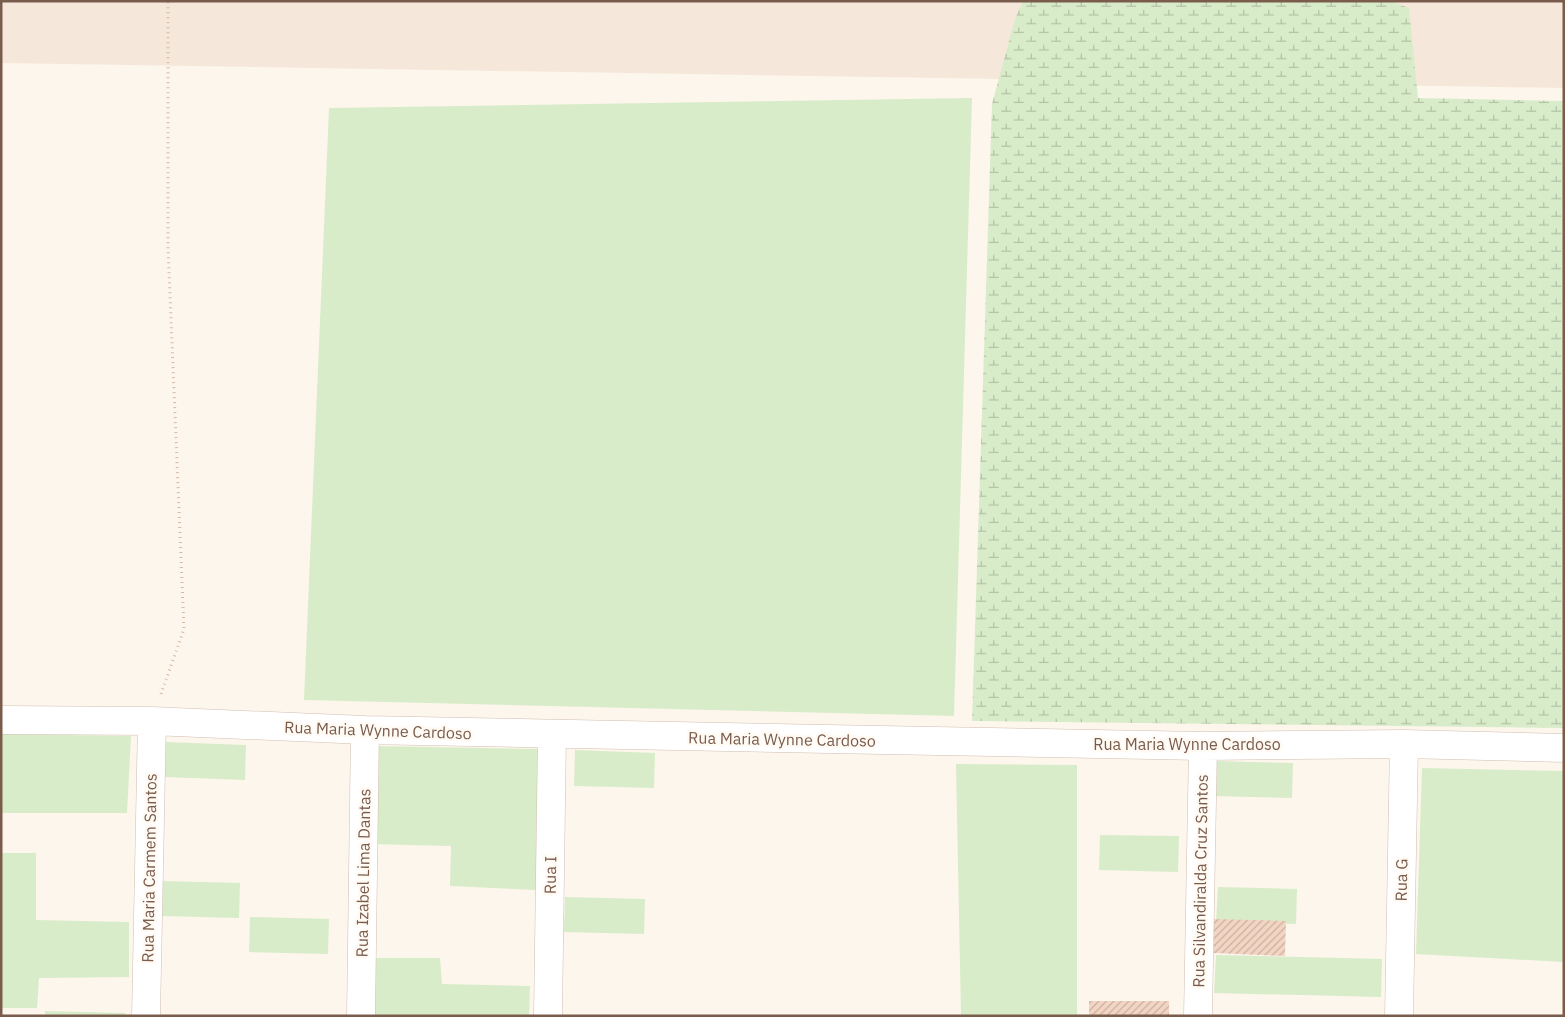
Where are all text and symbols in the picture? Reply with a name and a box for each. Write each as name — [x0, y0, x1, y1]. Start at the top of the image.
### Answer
street label: Rua Maria Wynne Cardoso — [284, 717, 472, 743]
street label: Rua Maria Wynne Cardoso — [688, 727, 876, 751]
street label: Rua Maria Wynne Cardoso — [1093, 734, 1281, 754]
street label: Rua Maria Carmem Santos — [137, 773, 161, 963]
street label: Rua Silvandiralda Cruz Santos — [1188, 774, 1212, 988]
street label: Rua Izabel Lima Dantas — [352, 788, 374, 958]
street label: Rua I — [540, 856, 560, 894]
street label: Rua G — [1391, 858, 1411, 902]

